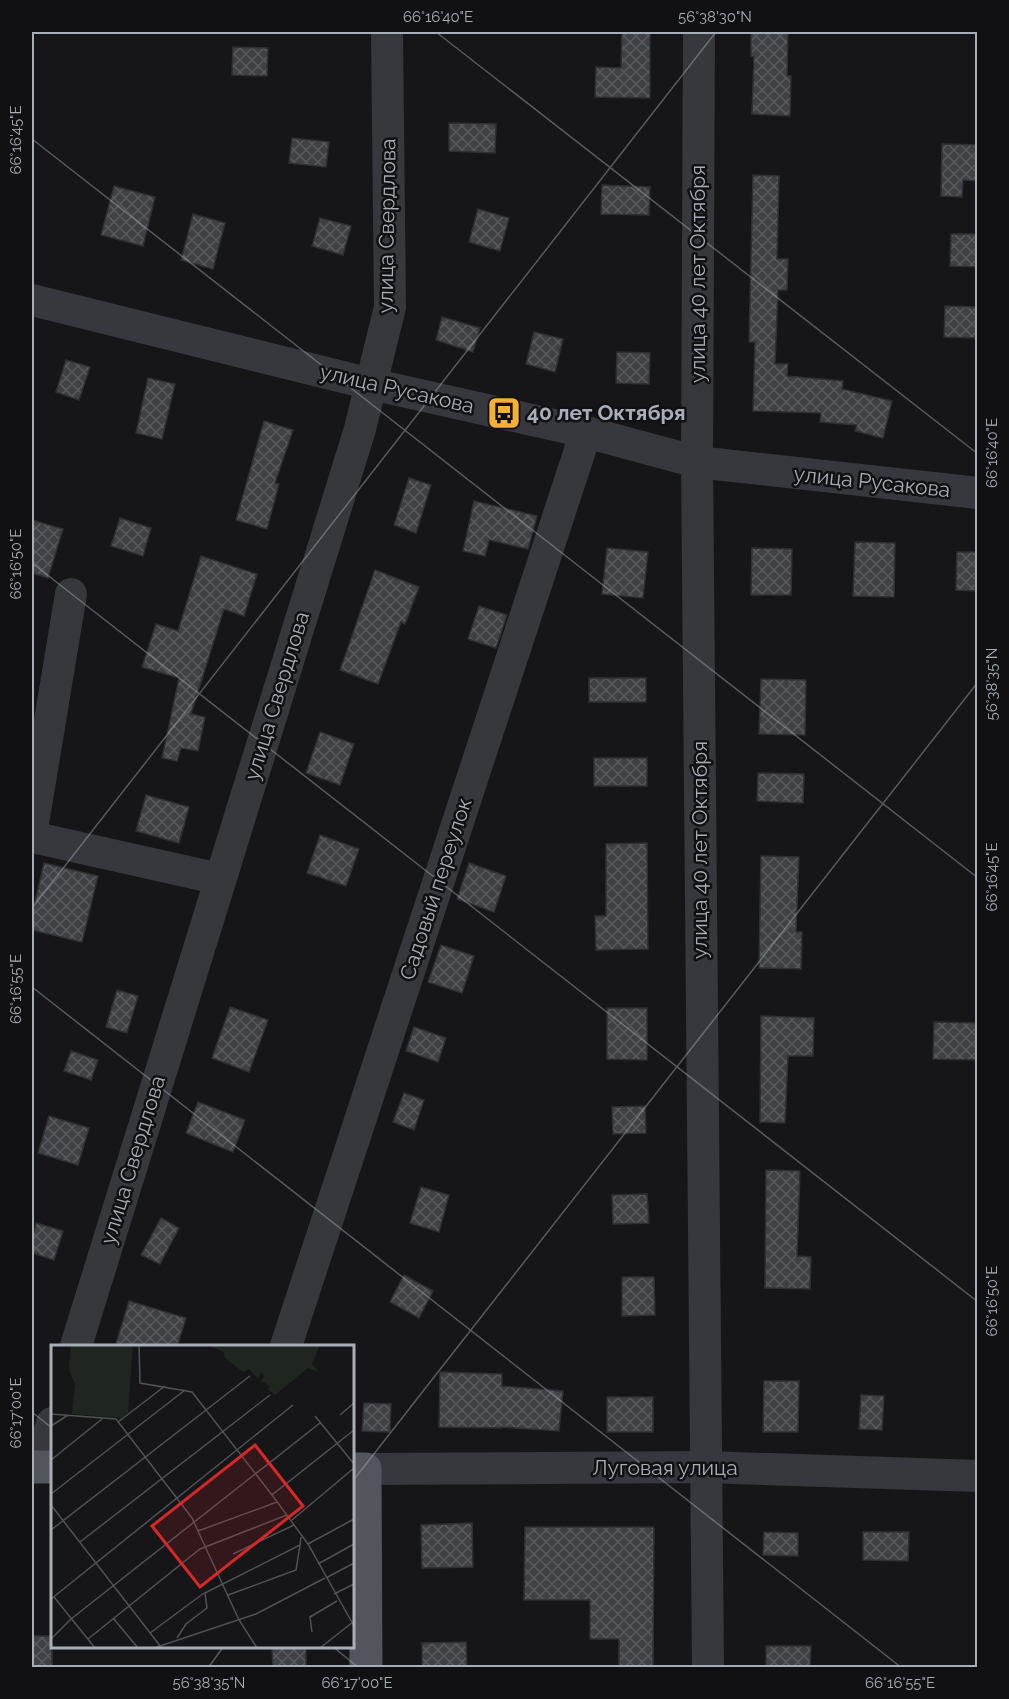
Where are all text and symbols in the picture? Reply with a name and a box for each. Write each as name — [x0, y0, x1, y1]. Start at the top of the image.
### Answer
text: 66°16'40"E — [403, 8, 473, 26]
text: 56°38'30"N — [678, 8, 752, 26]
text: 66°16'45"E — [7, 105, 25, 175]
street label: улица Свердлова — [372, 138, 401, 314]
street label: улица 40 лет Октября — [685, 165, 710, 383]
street label: улица Русакова — [318, 359, 477, 418]
bus stop icon: 40 лет Октября — [486, 395, 522, 431]
place label: 40 лет Октября — [527, 400, 686, 425]
text: 66°16'40"E — [983, 418, 1001, 488]
street label: улица Русакова — [793, 461, 952, 502]
text: 66°16'50"E — [7, 529, 25, 600]
street label: улица Свердлова — [239, 609, 314, 783]
text: 56°38'35"N — [983, 648, 1001, 720]
street label: улица 40 лет Октября — [687, 741, 712, 959]
street label: Садовый переулок — [394, 795, 477, 983]
text: 66°16'45"E — [983, 842, 1001, 912]
text: 66°16'55"E — [7, 954, 25, 1024]
street label: улица Свердлова — [95, 1073, 170, 1247]
text: 66°16'50"E — [983, 1266, 1001, 1337]
inset map — [51, 1345, 354, 1648]
text: 66°17'00"E — [7, 1377, 25, 1449]
street label: Луговая улица — [592, 1455, 738, 1480]
text: 56°38'35"N — [173, 1674, 245, 1692]
text: 66°17'00"E — [321, 1674, 393, 1692]
text: 66°16'55"E — [865, 1674, 935, 1692]

